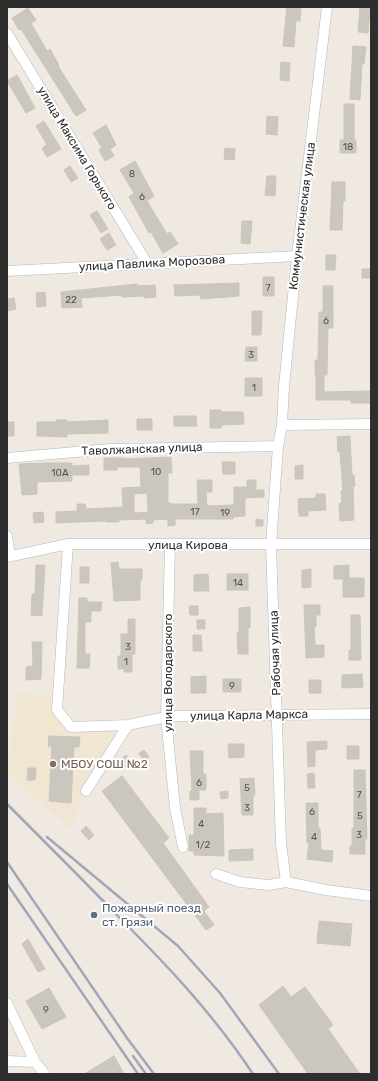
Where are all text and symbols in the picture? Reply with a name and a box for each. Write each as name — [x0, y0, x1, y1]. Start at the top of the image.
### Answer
street label: улица Максима Горького — [35, 84, 119, 212]
street label: Коммунистическая улица — [286, 141, 318, 291]
house number: 18 — [343, 141, 353, 153]
house number: 8 — [129, 168, 135, 180]
house number: 6 — [139, 191, 145, 203]
street label: улица Павлика Морозова — [78, 252, 226, 274]
house number: 7 — [265, 282, 271, 294]
house number: 22 — [65, 294, 77, 306]
house number: 6 — [323, 315, 329, 327]
house number: 3 — [248, 349, 254, 361]
house number: 1 — [252, 382, 256, 394]
street label: Таволжанская улица — [81, 440, 203, 458]
house number: 10 — [151, 466, 161, 478]
house number: 10А — [51, 467, 69, 479]
house number: 17 — [190, 506, 200, 518]
house number: 19 — [220, 507, 230, 519]
street label: улица Кирова — [148, 538, 228, 552]
house number: 14 — [233, 577, 243, 589]
street label: Рабочая улица — [267, 610, 283, 696]
street label: улица Володарского — [161, 614, 175, 732]
house number: 3 — [125, 641, 131, 653]
house number: 1 — [124, 656, 128, 668]
house number: 9 — [229, 680, 235, 692]
street label: улица Карла Маркса — [190, 707, 308, 723]
place label: МБОУ СОШ №2 — [61, 757, 148, 771]
marker: МБОУ СОШ №2 — [48, 759, 58, 769]
house number: 6 — [196, 777, 202, 789]
house number: 5 — [244, 782, 250, 794]
house number: 7 — [356, 789, 362, 801]
house number: 3 — [244, 802, 250, 814]
house number: 6 — [309, 806, 315, 818]
house number: 5 — [357, 810, 363, 822]
house number: 4 — [198, 818, 204, 830]
house number: 3 — [356, 829, 362, 841]
house number: 4 — [311, 831, 317, 843]
house number: 1/2 — [196, 839, 211, 851]
place label: Пожарный поезд ст. Грязи — [102, 901, 201, 929]
marker: Пожарный поезд ст. Грязи — [89, 910, 99, 920]
house number: 9 — [43, 1004, 49, 1016]

